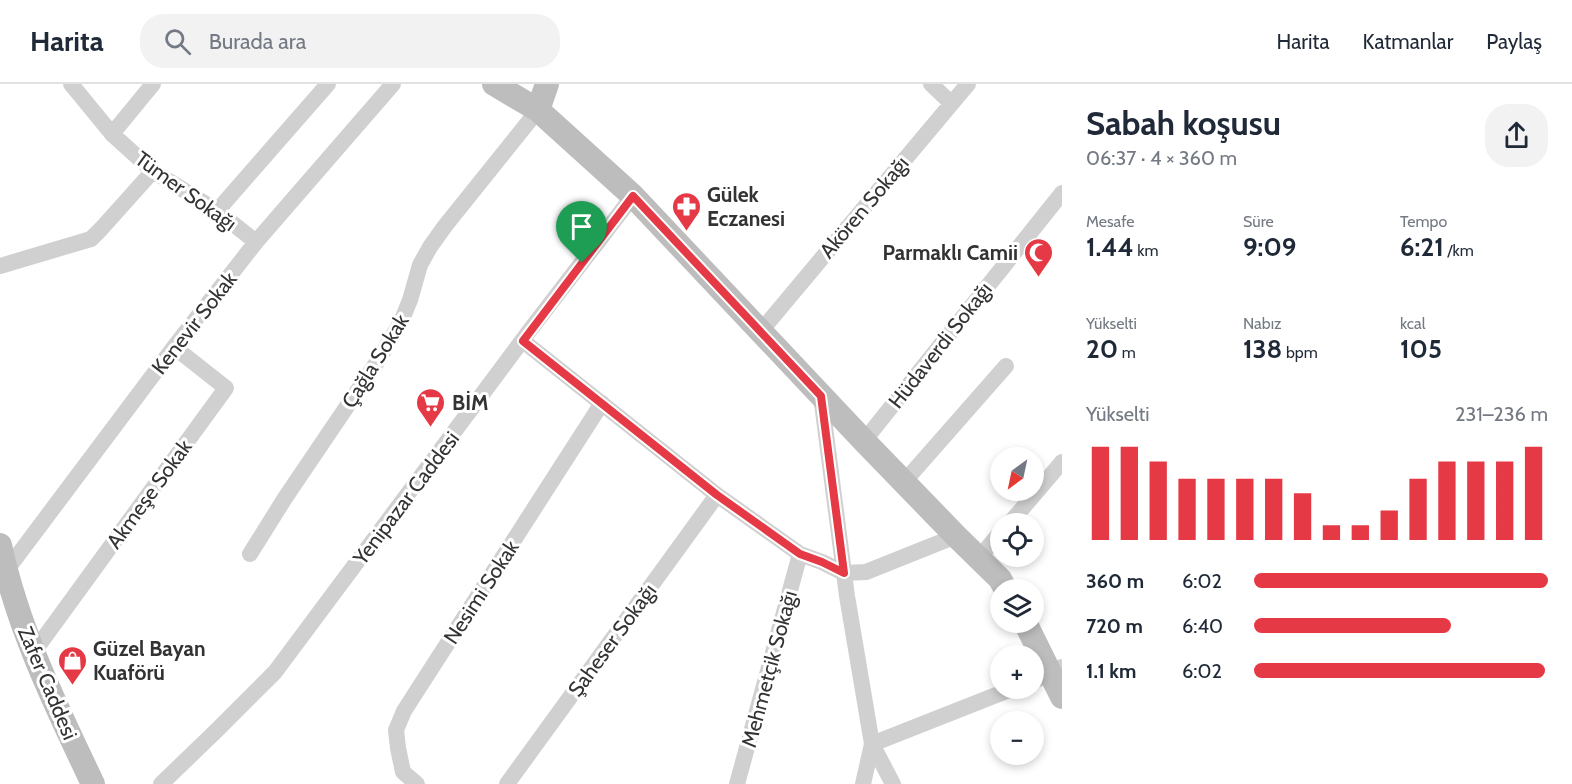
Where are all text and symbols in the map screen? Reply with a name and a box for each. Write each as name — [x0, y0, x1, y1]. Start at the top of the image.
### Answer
search box — [140, 14, 560, 68]
text: Harita — [30, 24, 104, 58]
icon: search — [161, 25, 194, 58]
text: Burada ara — [209, 28, 306, 55]
text: Harita — [1277, 29, 1330, 54]
text: Katmanlar — [1363, 29, 1453, 54]
text: Paylaş — [1486, 29, 1542, 54]
text: Sabah koşusu — [1086, 103, 1281, 143]
button: share — [1485, 104, 1548, 167]
street label: Tümer Sokağı — [131, 146, 241, 236]
text: 06:37 · 4 × 360 m — [1086, 146, 1237, 170]
street label: Akören Sokağı — [814, 151, 914, 263]
place label: Gülek Eczanesi — [707, 182, 785, 231]
pharmacy icon: Gülek Eczanesi — [670, 190, 702, 232]
pin — [556, 201, 607, 263]
icon: arrive — [565, 210, 598, 243]
text: Mesafe — [1086, 212, 1135, 231]
text: Süre — [1243, 212, 1274, 231]
text: Tempo — [1400, 212, 1447, 231]
text: 1.44 — [1086, 231, 1134, 263]
text: 9:09 — [1243, 231, 1296, 263]
text: 6:21 — [1400, 231, 1444, 263]
mosque icon: Parmaklı Camii — [1023, 236, 1055, 278]
place label: Parmaklı Camii — [883, 240, 1018, 265]
text: km — [1134, 241, 1158, 260]
text: /km — [1444, 241, 1474, 260]
street label: Kenevir Sokak — [146, 266, 242, 379]
street label: Hüdaverdi Sokağı — [883, 277, 997, 413]
street label: Çağla Sokak — [336, 309, 414, 413]
text: Yükselti — [1086, 314, 1137, 333]
text: Nabız — [1243, 314, 1282, 333]
text: kcal — [1400, 314, 1426, 333]
text: 20 — [1086, 333, 1118, 365]
text: 138 — [1243, 333, 1282, 365]
text: 105 — [1400, 333, 1442, 365]
text: m — [1118, 343, 1136, 362]
text: bpm — [1282, 343, 1318, 362]
supermarket icon: BİM — [415, 386, 447, 428]
place label: BİM — [452, 390, 489, 415]
text: Yükselti — [1086, 402, 1150, 426]
text: 231–236 m — [1455, 402, 1548, 426]
street label: Yenipazar Caddesi — [347, 426, 464, 570]
street label: Akmeşe Sokak — [101, 434, 197, 553]
north arrow — [990, 447, 1044, 501]
map controls — [990, 447, 1044, 765]
button: locate — [990, 513, 1044, 567]
street label: Nesimi Sokak — [438, 535, 524, 649]
text: 360 m — [1086, 569, 1144, 593]
text: 6:02 — [1182, 569, 1222, 593]
street label: Şaheser Sokağı — [563, 579, 661, 701]
button: layers — [990, 579, 1044, 633]
street label: Mehmetçik Sokağı — [736, 588, 802, 750]
text: 720 m — [1086, 614, 1143, 638]
text: 6:40 — [1182, 614, 1223, 638]
street label: Zafer Caddesi — [13, 623, 83, 743]
place label: Güzel Bayan Kuaförü — [93, 636, 206, 685]
shop icon: Güzel Bayan Kuaförü — [56, 644, 88, 686]
button: + — [990, 645, 1044, 699]
text: 1.1 km — [1086, 659, 1136, 683]
text: 6:02 — [1182, 659, 1222, 683]
button: − — [990, 711, 1044, 765]

